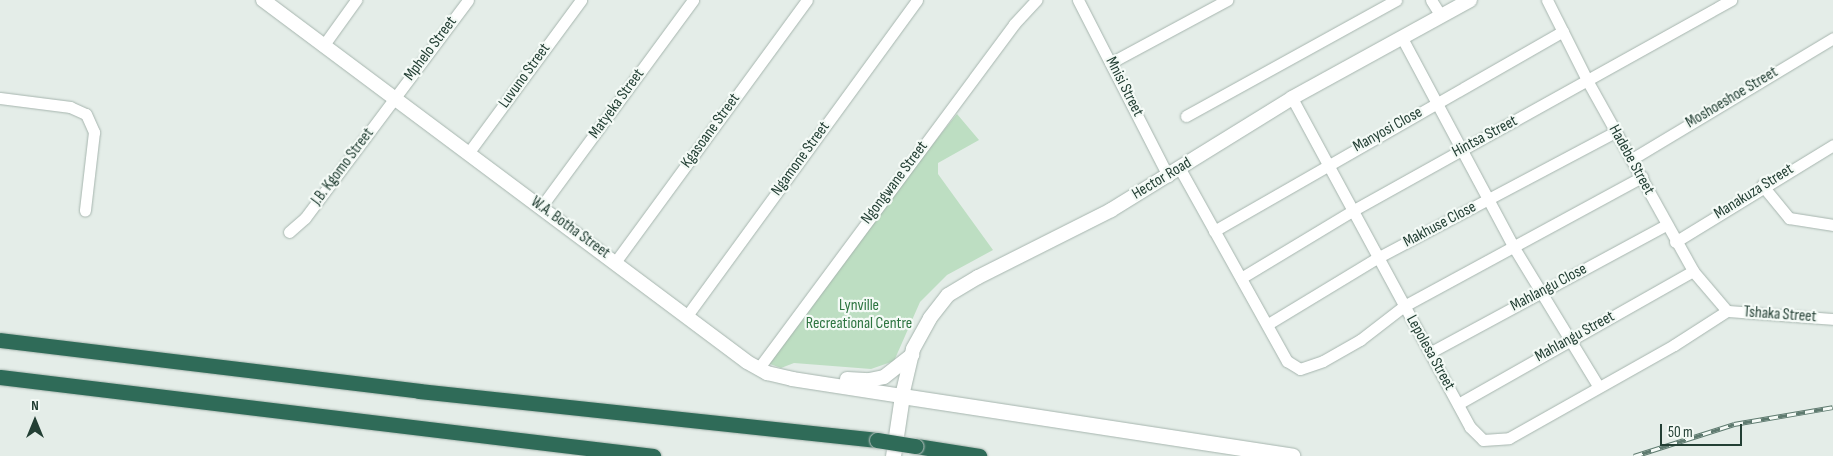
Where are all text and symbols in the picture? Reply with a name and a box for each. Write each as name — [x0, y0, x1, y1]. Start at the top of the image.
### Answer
street label: Mphelo Street — [401, 13, 461, 85]
street label: Luvuno Street — [495, 40, 555, 112]
street label: Mnisi Street — [1101, 54, 1147, 120]
street label: Moshoeshoe Street — [1683, 63, 1781, 133]
street label: Matyeka Street — [585, 65, 649, 143]
street label: Kgasoane Street — [677, 90, 745, 172]
street label: Manyosi Close — [1350, 103, 1426, 157]
street label: Hintsa Street — [1449, 112, 1521, 162]
street label: Ngamone Street — [768, 118, 834, 200]
street label: Hadebe Street — [1604, 122, 1658, 198]
street label: J.B. Kgomo Street — [308, 125, 378, 209]
street label: Ngongwane Street — [858, 138, 932, 228]
street label: Hector Road — [1129, 154, 1195, 204]
street label: Manakuza Street — [1711, 160, 1797, 224]
street label: W.A. Botha Street — [527, 193, 613, 263]
street label: Makhuse Close — [1400, 198, 1480, 252]
street label: Mahlangu Close — [1508, 260, 1590, 316]
park label: Lynville Recreational Centre — [806, 296, 912, 334]
street label: Tshaka Street — [1743, 303, 1817, 327]
street label: Mahlangu Street — [1532, 307, 1618, 367]
street label: Lepolesa Street — [1401, 312, 1459, 394]
north arrow — [10, 396, 60, 446]
text: N — [31, 397, 39, 414]
scale bar — [1663, 414, 1746, 446]
text: 50 m — [1668, 423, 1693, 442]

